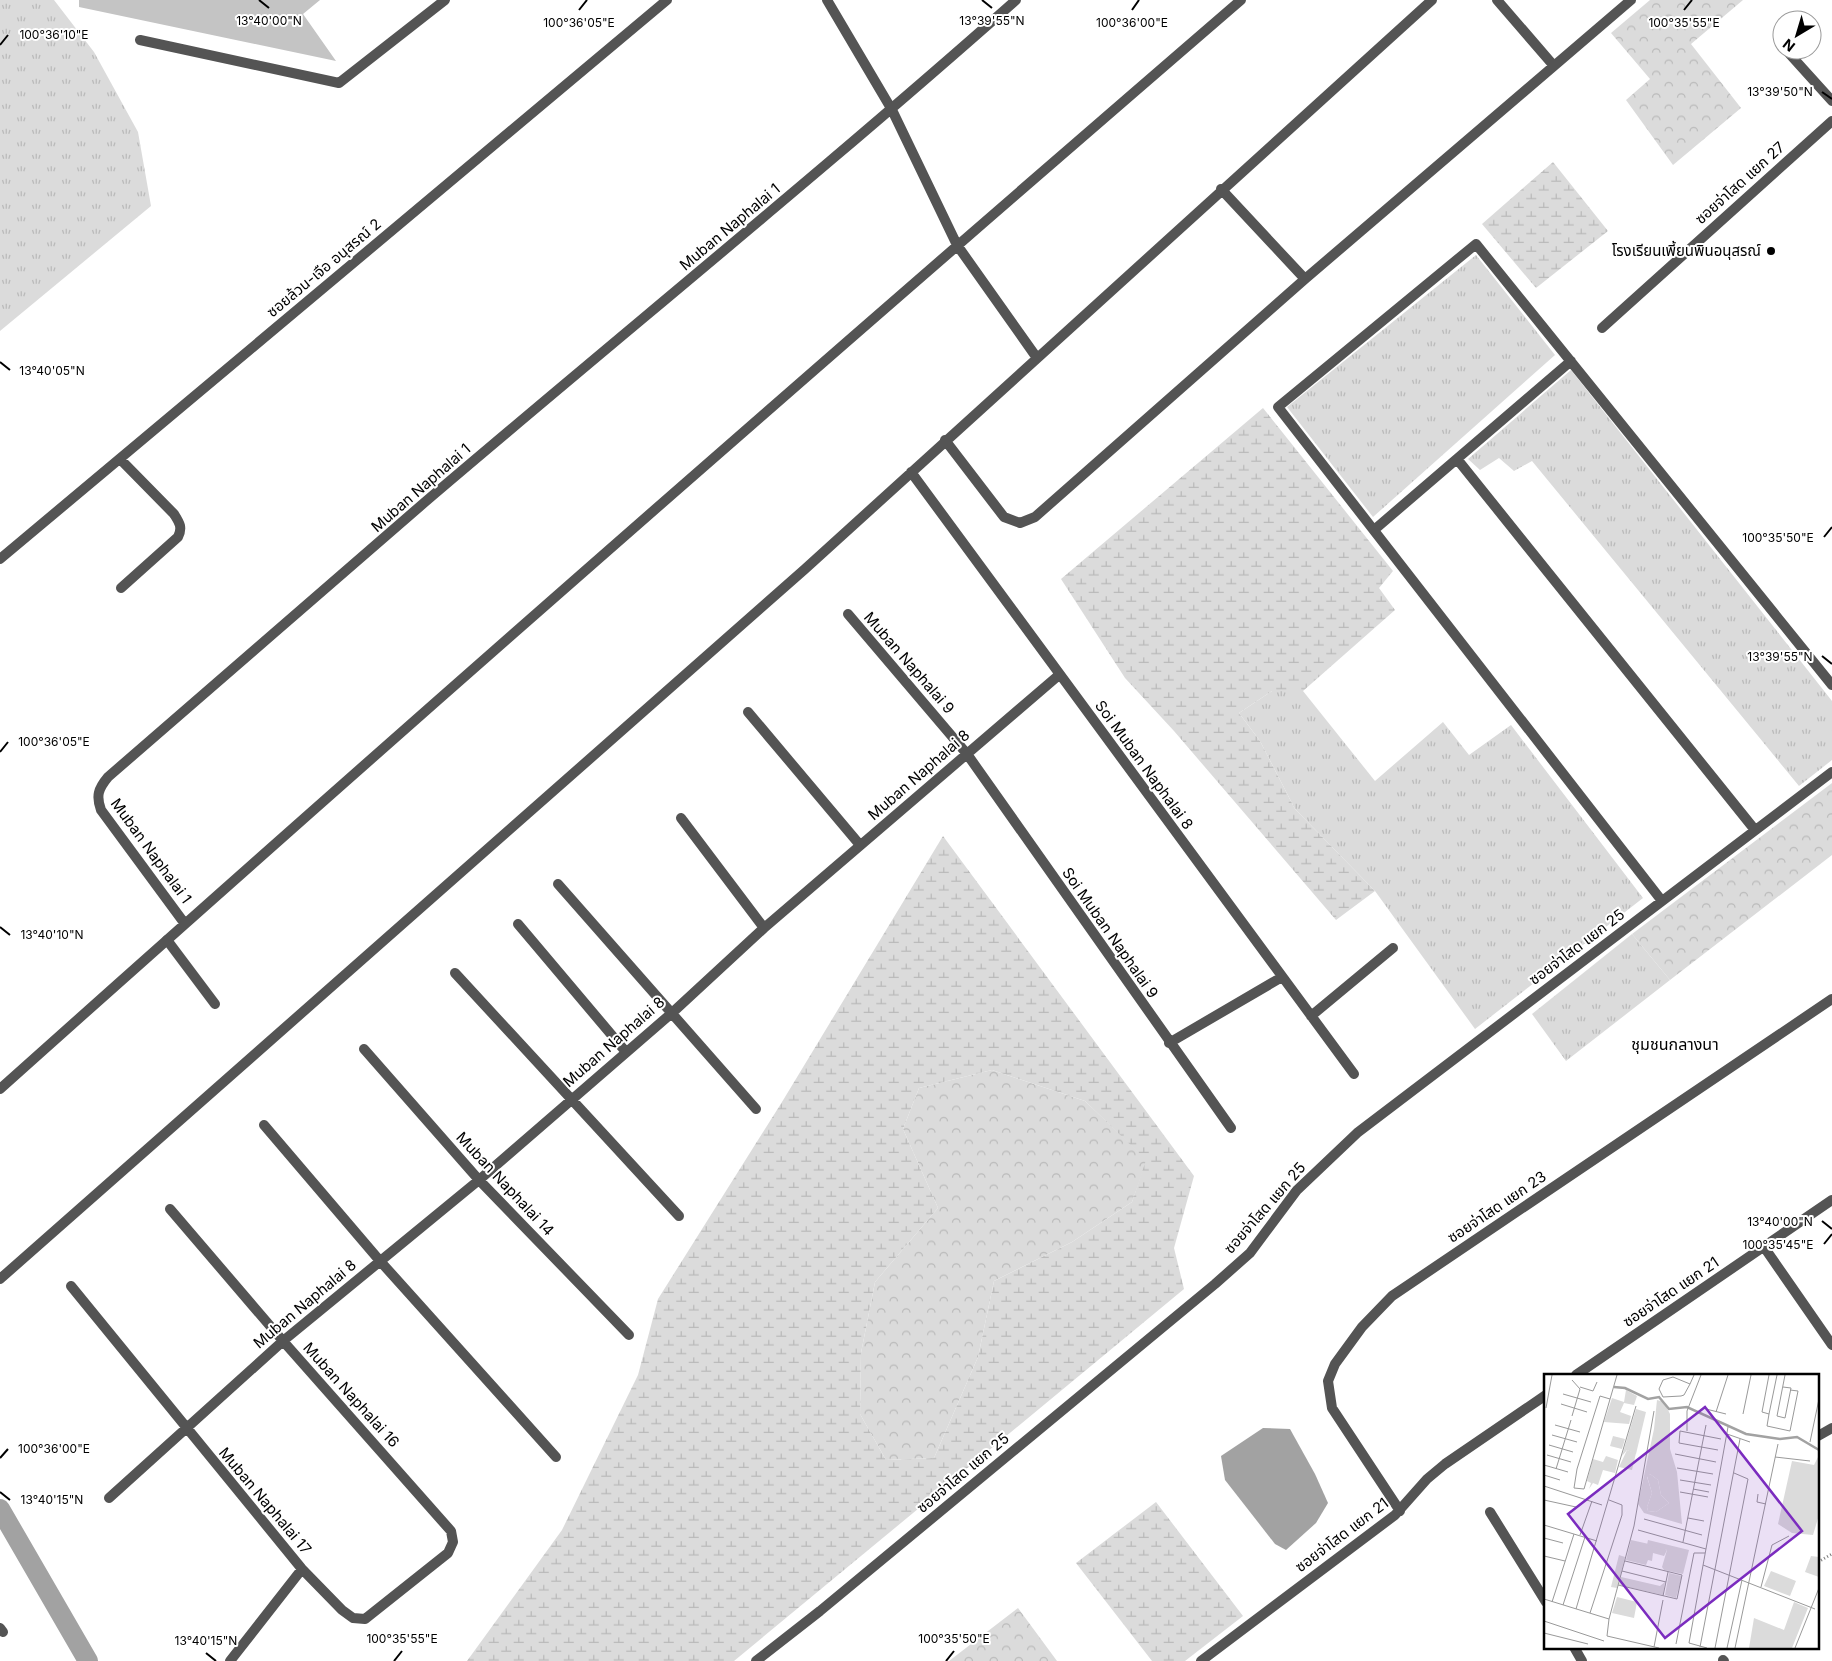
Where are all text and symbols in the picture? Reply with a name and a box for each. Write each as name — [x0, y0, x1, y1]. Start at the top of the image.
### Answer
north arrow — [1772, 10, 1822, 60]
text: 13°40'00"N — [236, 13, 302, 28]
text: 13°39'55"N — [959, 13, 1025, 28]
text: 100°36'05"E — [543, 15, 615, 30]
text: 100°36'00"E — [1096, 15, 1168, 30]
text: 100°35'55"E — [1648, 15, 1720, 30]
text: 100°36'10"E — [19, 27, 89, 42]
text: N — [1779, 36, 1798, 56]
text: 13°39'50"N — [1747, 84, 1813, 99]
street label: ซอยจ่าโสด แยก 27 — [1691, 137, 1788, 228]
street label: Muban Naphalai 1 — [676, 179, 784, 274]
street label: ซอยล้วน-เจือ อนุสรณ์ 2 — [263, 214, 385, 321]
place label: โรงเรียนเพี้ยนพินอนุสรณ์ — [1612, 240, 1761, 260]
marker: โรงเรียนเพี้ยนพินอนุสรณ์ — [1765, 245, 1777, 257]
text: 13°40'05"N — [19, 363, 85, 378]
street label: Muban Naphalai 1 — [367, 439, 474, 536]
text: 100°35'50"E — [1742, 530, 1814, 545]
street label: Muban Naphalai 9 — [860, 608, 959, 717]
text: 13°39'55"N — [1747, 649, 1813, 664]
street label: Soi Muban Naphalai 8 — [1091, 696, 1198, 833]
street label: Muban Naphalai 8 — [864, 725, 973, 824]
text: 100°36'05"E — [18, 734, 90, 749]
street label: Muban Naphalai 1 — [107, 794, 196, 907]
street label: Soi Muban Naphalai 9 — [1058, 864, 1163, 1002]
street label: ซอยจ่าโสด แยก 25 — [1525, 904, 1628, 989]
text: 13°40'10"N — [20, 927, 84, 942]
street label: Muban Naphalai 8 — [559, 992, 668, 1091]
district label: ชุมชนกลางนา — [1631, 1034, 1719, 1054]
street label: Muban Naphalai 14 — [452, 1128, 558, 1240]
street label: ซอยจ่าโสด แยก 25 — [1220, 1158, 1309, 1257]
street label: ซอยจ่าโสด แยก 23 — [1444, 1167, 1550, 1247]
text: 13°40'00"N — [1747, 1214, 1813, 1229]
text: 100°35'45"E — [1743, 1237, 1813, 1252]
street label: ซอยจ่าโสด แยก 21 — [1619, 1252, 1722, 1331]
street label: Muban Naphalai 8 — [249, 1255, 360, 1352]
street label: Muban Naphalai 16 — [299, 1338, 404, 1451]
inset map — [1544, 1374, 1820, 1648]
street label: ซอยจ่าโสด แยก 25 — [913, 1428, 1013, 1517]
text: 100°36'00"E — [18, 1441, 90, 1456]
street label: Muban Naphalai 17 — [215, 1443, 316, 1558]
text: 13°40'15"N — [21, 1492, 83, 1507]
street label: ซอยจ่าโสด แยก 21 — [1291, 1493, 1392, 1576]
text: 100°35'55"E — [366, 1631, 438, 1646]
text: 100°35'50"E — [918, 1631, 990, 1646]
text: 13°40'15"N — [175, 1633, 237, 1648]

